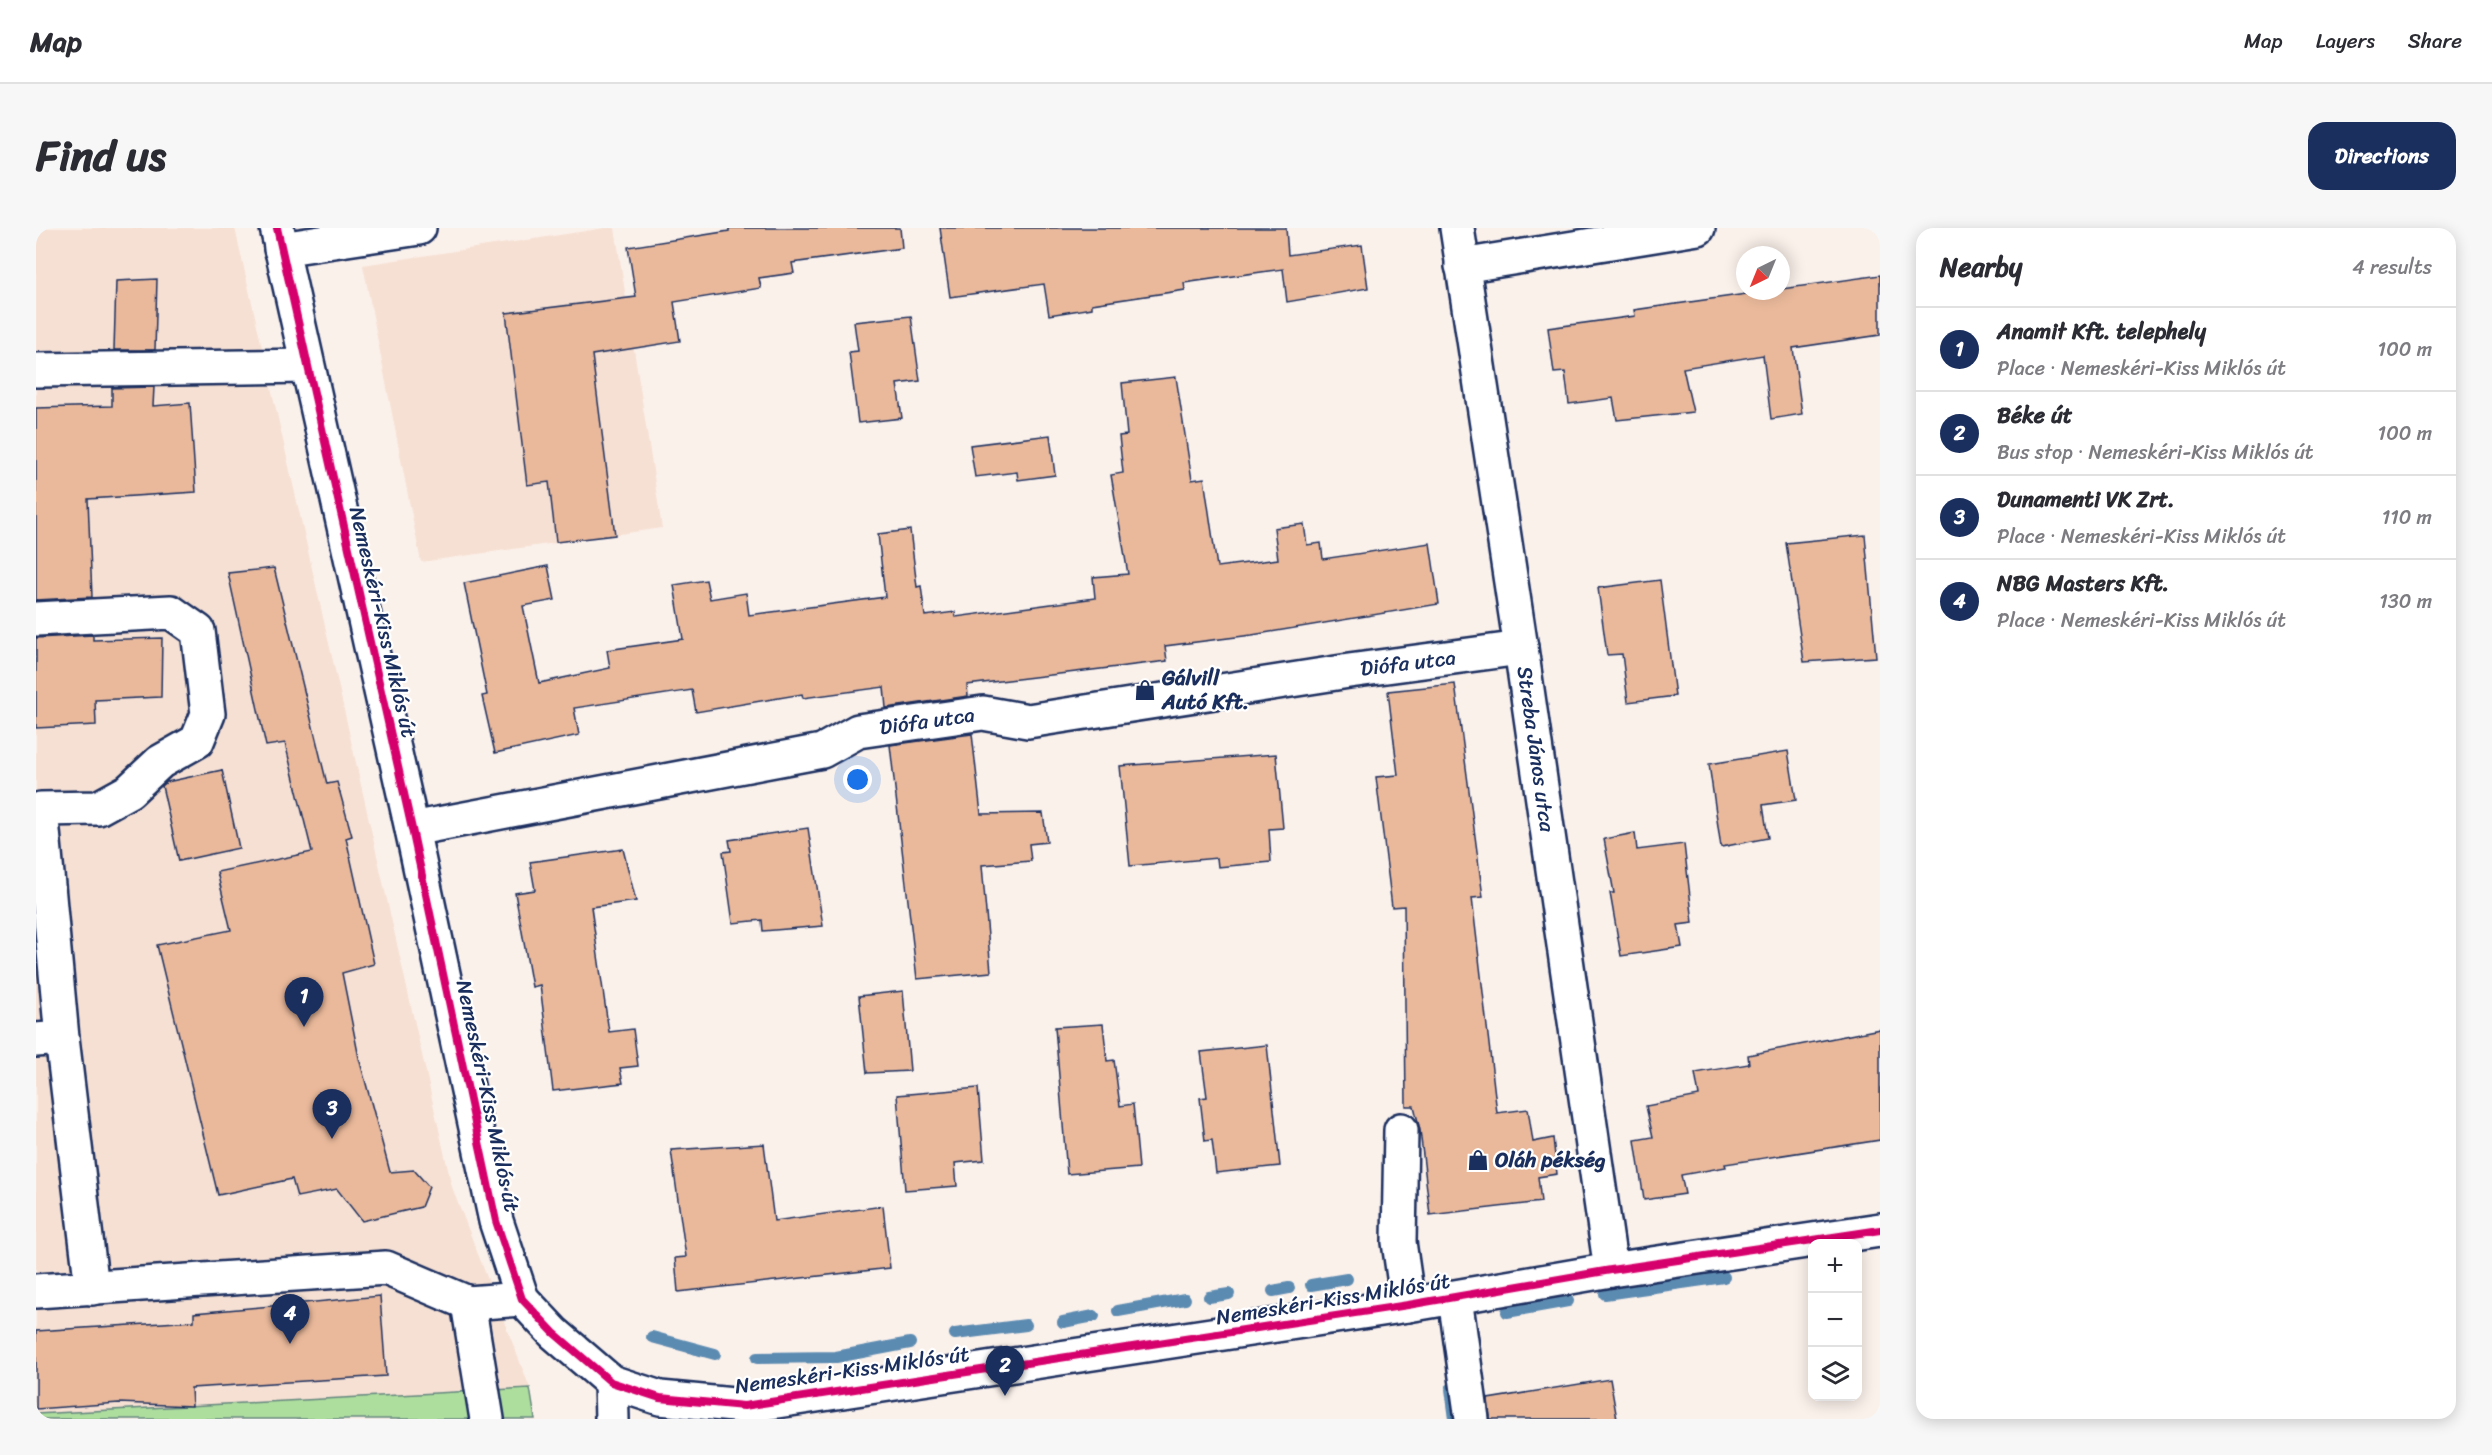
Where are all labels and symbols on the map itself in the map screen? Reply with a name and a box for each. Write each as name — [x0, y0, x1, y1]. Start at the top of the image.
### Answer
north arrow — [1736, 246, 1790, 300]
street label: Nemeskéri-Kiss Miklós út — [338, 503, 428, 741]
street label: Diófa utca — [1358, 638, 1458, 688]
place label: Gálvill Autó Kft. — [1161, 659, 1249, 721]
street label: Streba János utca — [1506, 664, 1566, 835]
shop icon: Gálvill Autó Kft. — [1133, 678, 1157, 702]
street label: Diófa utca — [877, 695, 978, 746]
your location — [843, 765, 872, 794]
street label: Nemeskéri-Kiss Miklós út — [445, 976, 531, 1216]
pin: 1 — [284, 978, 324, 1027]
pin: 3 — [312, 1090, 352, 1139]
place label: Oláh pékség — [1495, 1141, 1606, 1179]
shop icon: Oláh pékség — [1466, 1148, 1490, 1172]
street label: Nemeskéri-Kiss Miklós út — [1213, 1262, 1453, 1336]
pin: 4 — [270, 1294, 310, 1344]
street label: Nemeskéri-Kiss Miklós út — [732, 1335, 972, 1405]
pin: 2 — [986, 1346, 1024, 1396]

